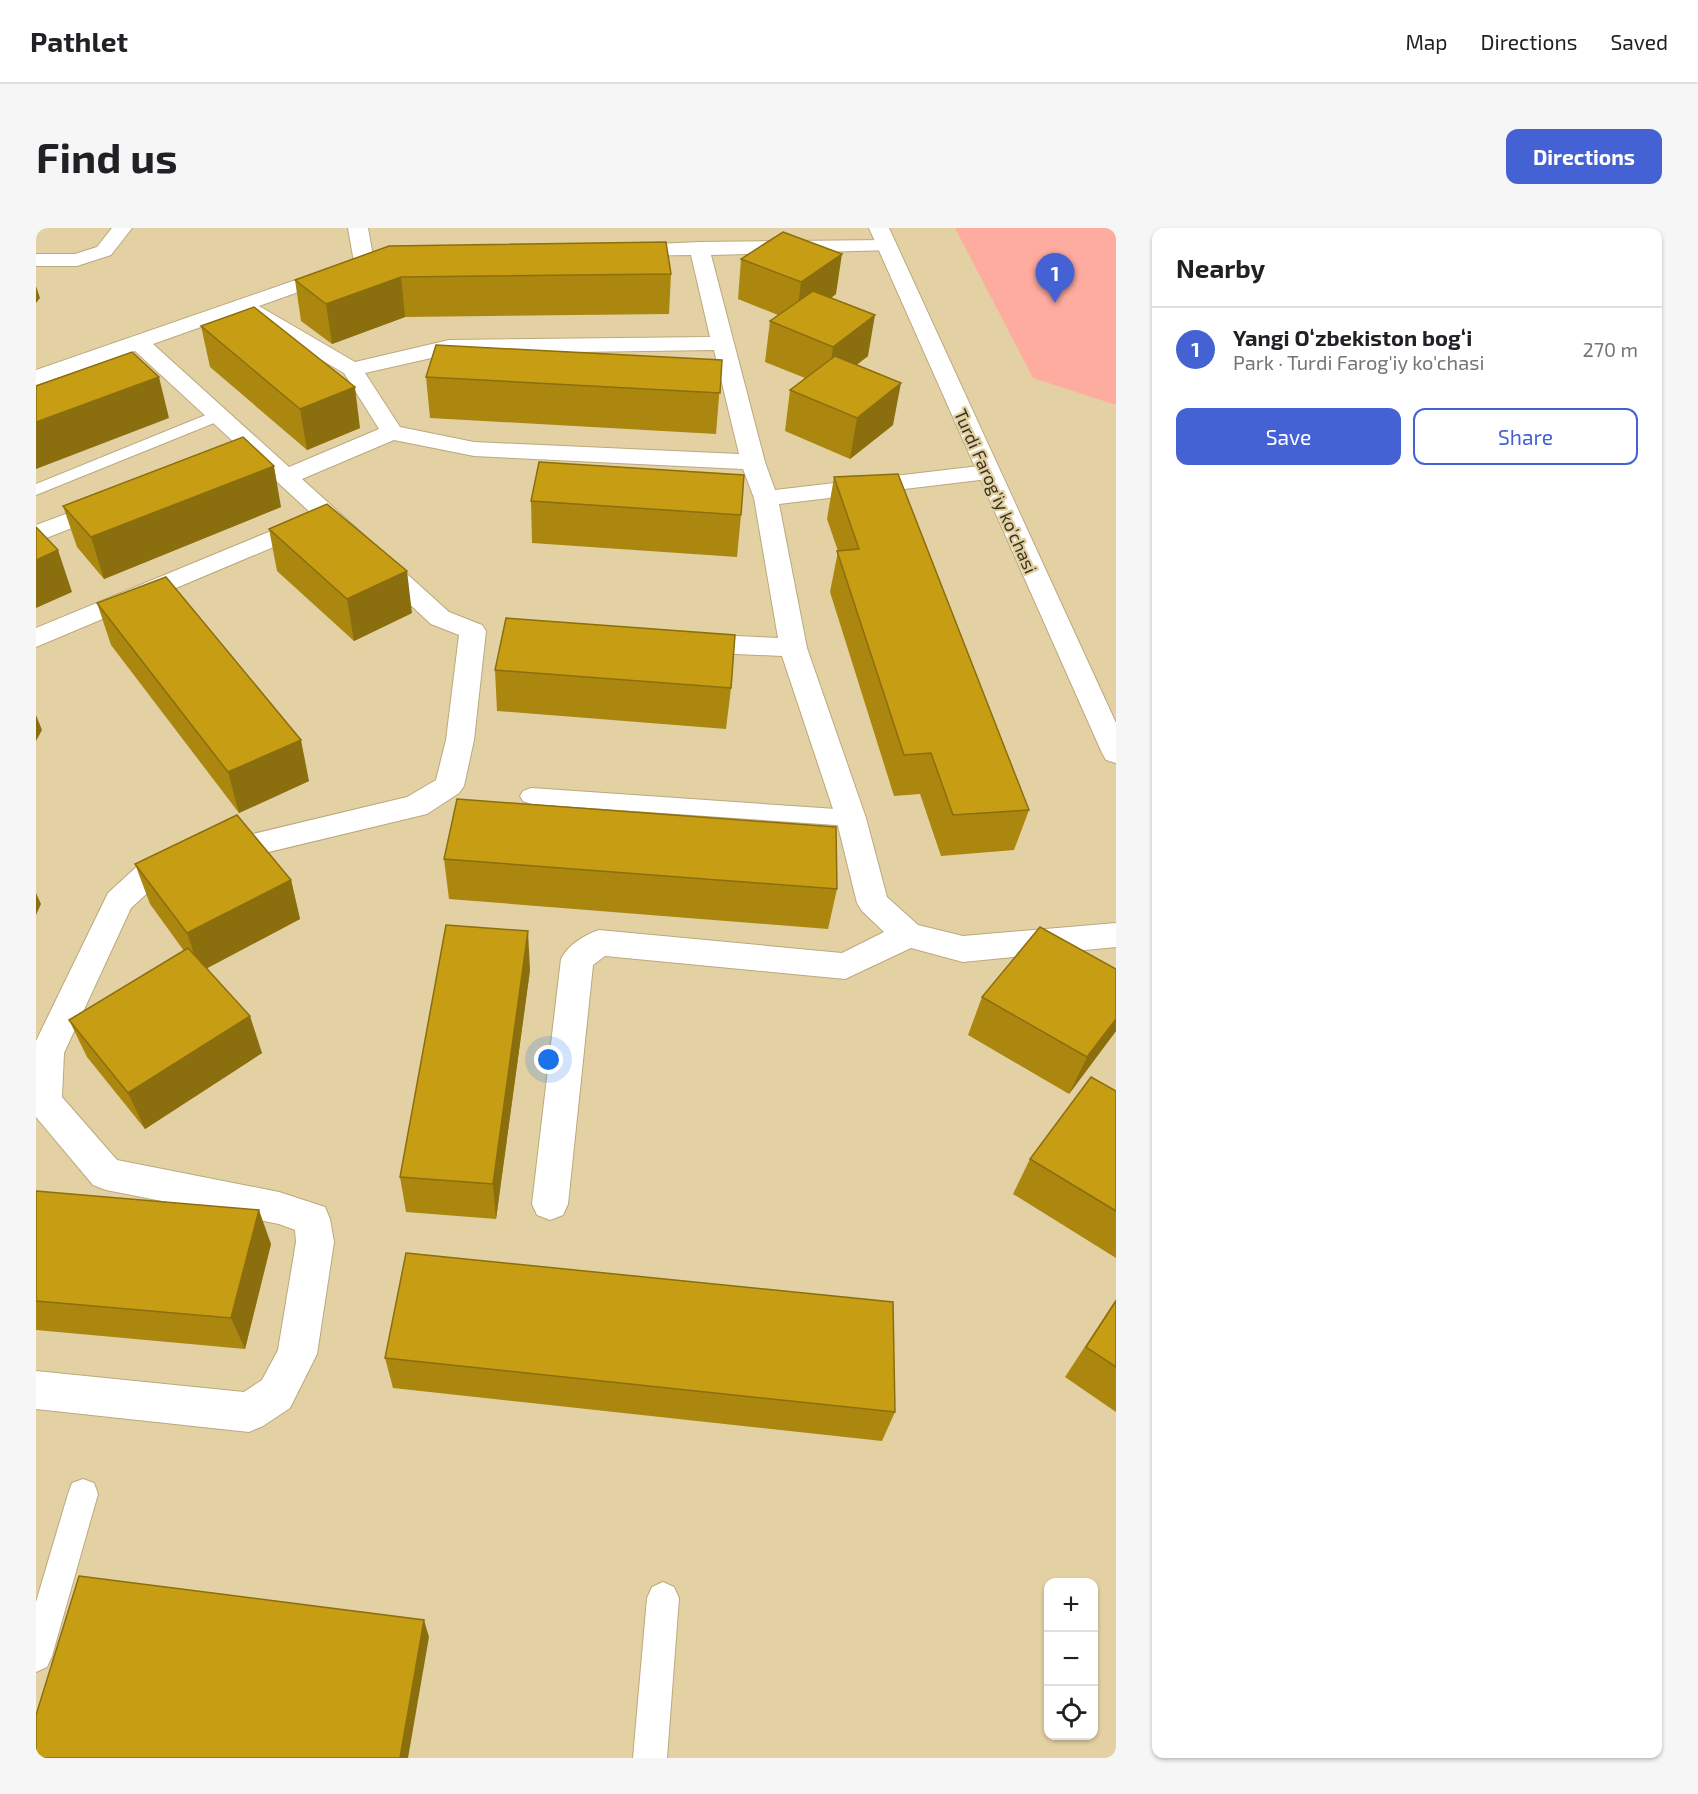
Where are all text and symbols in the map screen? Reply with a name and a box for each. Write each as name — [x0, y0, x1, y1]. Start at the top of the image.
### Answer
text: Pathlet — [30, 24, 128, 58]
text: Map — [1405, 29, 1448, 54]
text: Directions — [1481, 29, 1577, 54]
text: Saved — [1610, 29, 1668, 54]
button: Directions — [1506, 129, 1662, 184]
text: Find us — [36, 131, 178, 181]
text: Nearby — [1176, 252, 1265, 283]
pin: 1 — [1036, 254, 1074, 303]
text: Yangi Oʻzbekiston bogʻi — [1233, 324, 1472, 350]
text: 1 — [1191, 337, 1200, 361]
text: 270 m — [1582, 337, 1638, 361]
text: Park · Turdi Farog'iy ko'chasi — [1233, 350, 1484, 374]
street label: Turdi Farog'iy ko'chasi — [950, 405, 1042, 577]
button: Save — [1176, 408, 1401, 465]
button: Share — [1413, 408, 1638, 465]
your location — [534, 1045, 563, 1074]
map controls — [1044, 1578, 1098, 1740]
button: + — [1044, 1578, 1098, 1632]
button: − — [1044, 1632, 1098, 1686]
button: locate — [1044, 1686, 1098, 1740]

